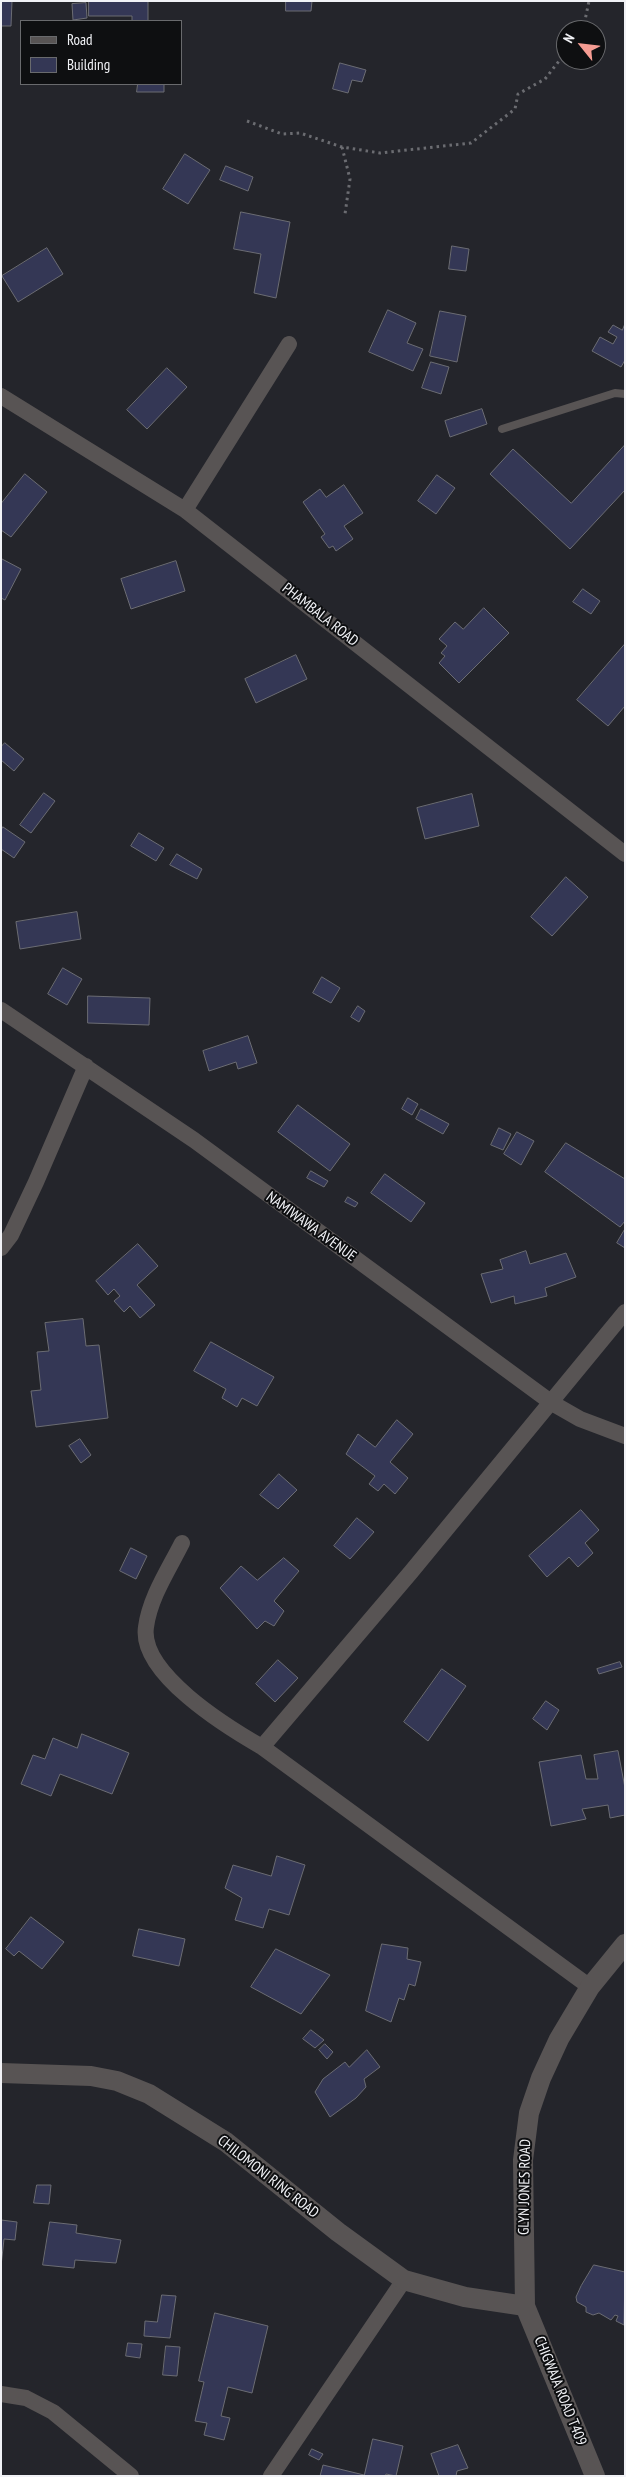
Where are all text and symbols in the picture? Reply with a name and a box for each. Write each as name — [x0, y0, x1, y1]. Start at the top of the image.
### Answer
legend — [20, 20, 182, 85]
north arrow — [556, 20, 606, 70]
text: Road — [67, 30, 93, 49]
text: N — [559, 31, 578, 46]
text: Building — [67, 55, 110, 74]
street label: PHAMBALA ROAD — [278, 580, 362, 650]
street label: NAMIWAWA AVENUE — [262, 1188, 360, 1266]
street label: CHILOMONI RING ROAD — [214, 2132, 322, 2222]
street label: GLYN JONES ROAD — [515, 2139, 535, 2235]
street label: CHIGWAJA ROAD T409 — [530, 2334, 590, 2448]

